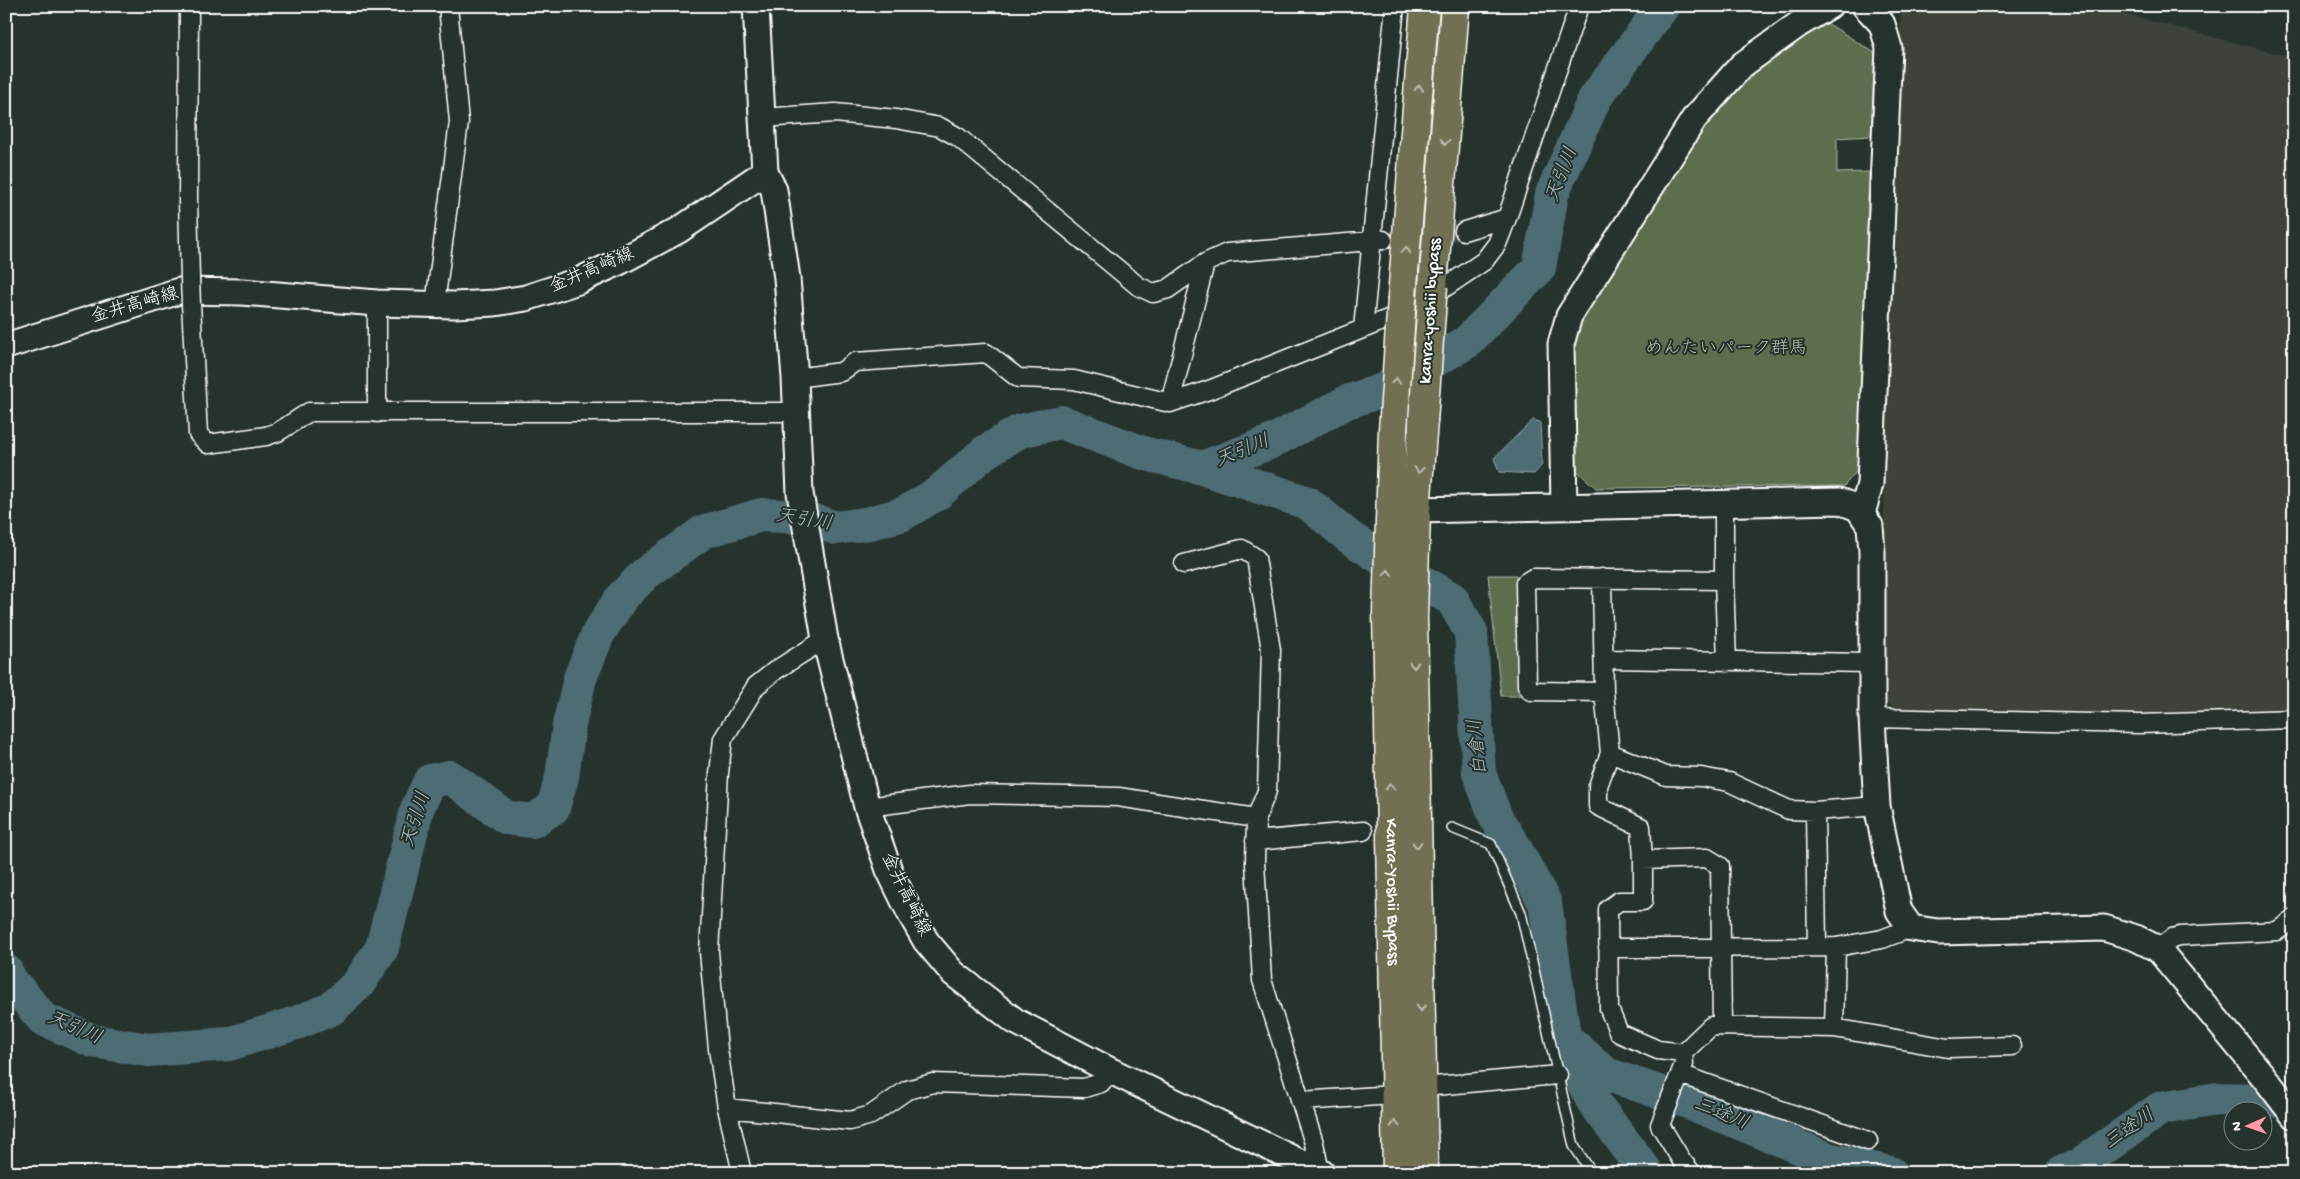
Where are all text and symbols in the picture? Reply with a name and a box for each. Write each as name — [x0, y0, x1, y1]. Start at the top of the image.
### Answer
one-way arrow — [1413, 83, 1424, 91]
one-way arrow — [1439, 138, 1450, 146]
water label: 天引川 — [1542, 144, 1584, 206]
street label: kanra-yoshii bypass — [1415, 236, 1447, 384]
street label: 金井高崎線 — [546, 243, 638, 298]
one-way arrow — [1400, 245, 1411, 253]
street label: 金井高崎線 — [89, 283, 181, 328]
park label: めんたいパーク群馬 — [1645, 338, 1807, 360]
one-way arrow — [1390, 377, 1401, 385]
water label: 天引川 — [1212, 431, 1274, 473]
one-way arrow — [1414, 466, 1425, 474]
water label: 天引川 — [774, 505, 834, 537]
one-way arrow — [1382, 569, 1393, 577]
one-way arrow — [1408, 662, 1419, 670]
water label: 白倉川 — [1464, 717, 1493, 777]
one-way arrow — [1384, 782, 1395, 790]
water label: 天引川 — [397, 789, 437, 851]
street label: Kanra-Yoshii Bypass — [1380, 818, 1404, 967]
one-way arrow — [1412, 842, 1422, 850]
street label: 金井高崎線 — [876, 850, 935, 940]
one-way arrow — [1415, 1004, 1426, 1012]
water label: 天引川 — [43, 1007, 105, 1051]
water label: 三途川 — [1690, 1093, 1752, 1136]
north arrow — [2222, 1102, 2272, 1152]
water label: 三途川 — [2099, 1103, 2160, 1156]
one-way arrow — [1390, 1120, 1400, 1128]
text: N — [2229, 1122, 2246, 1131]

